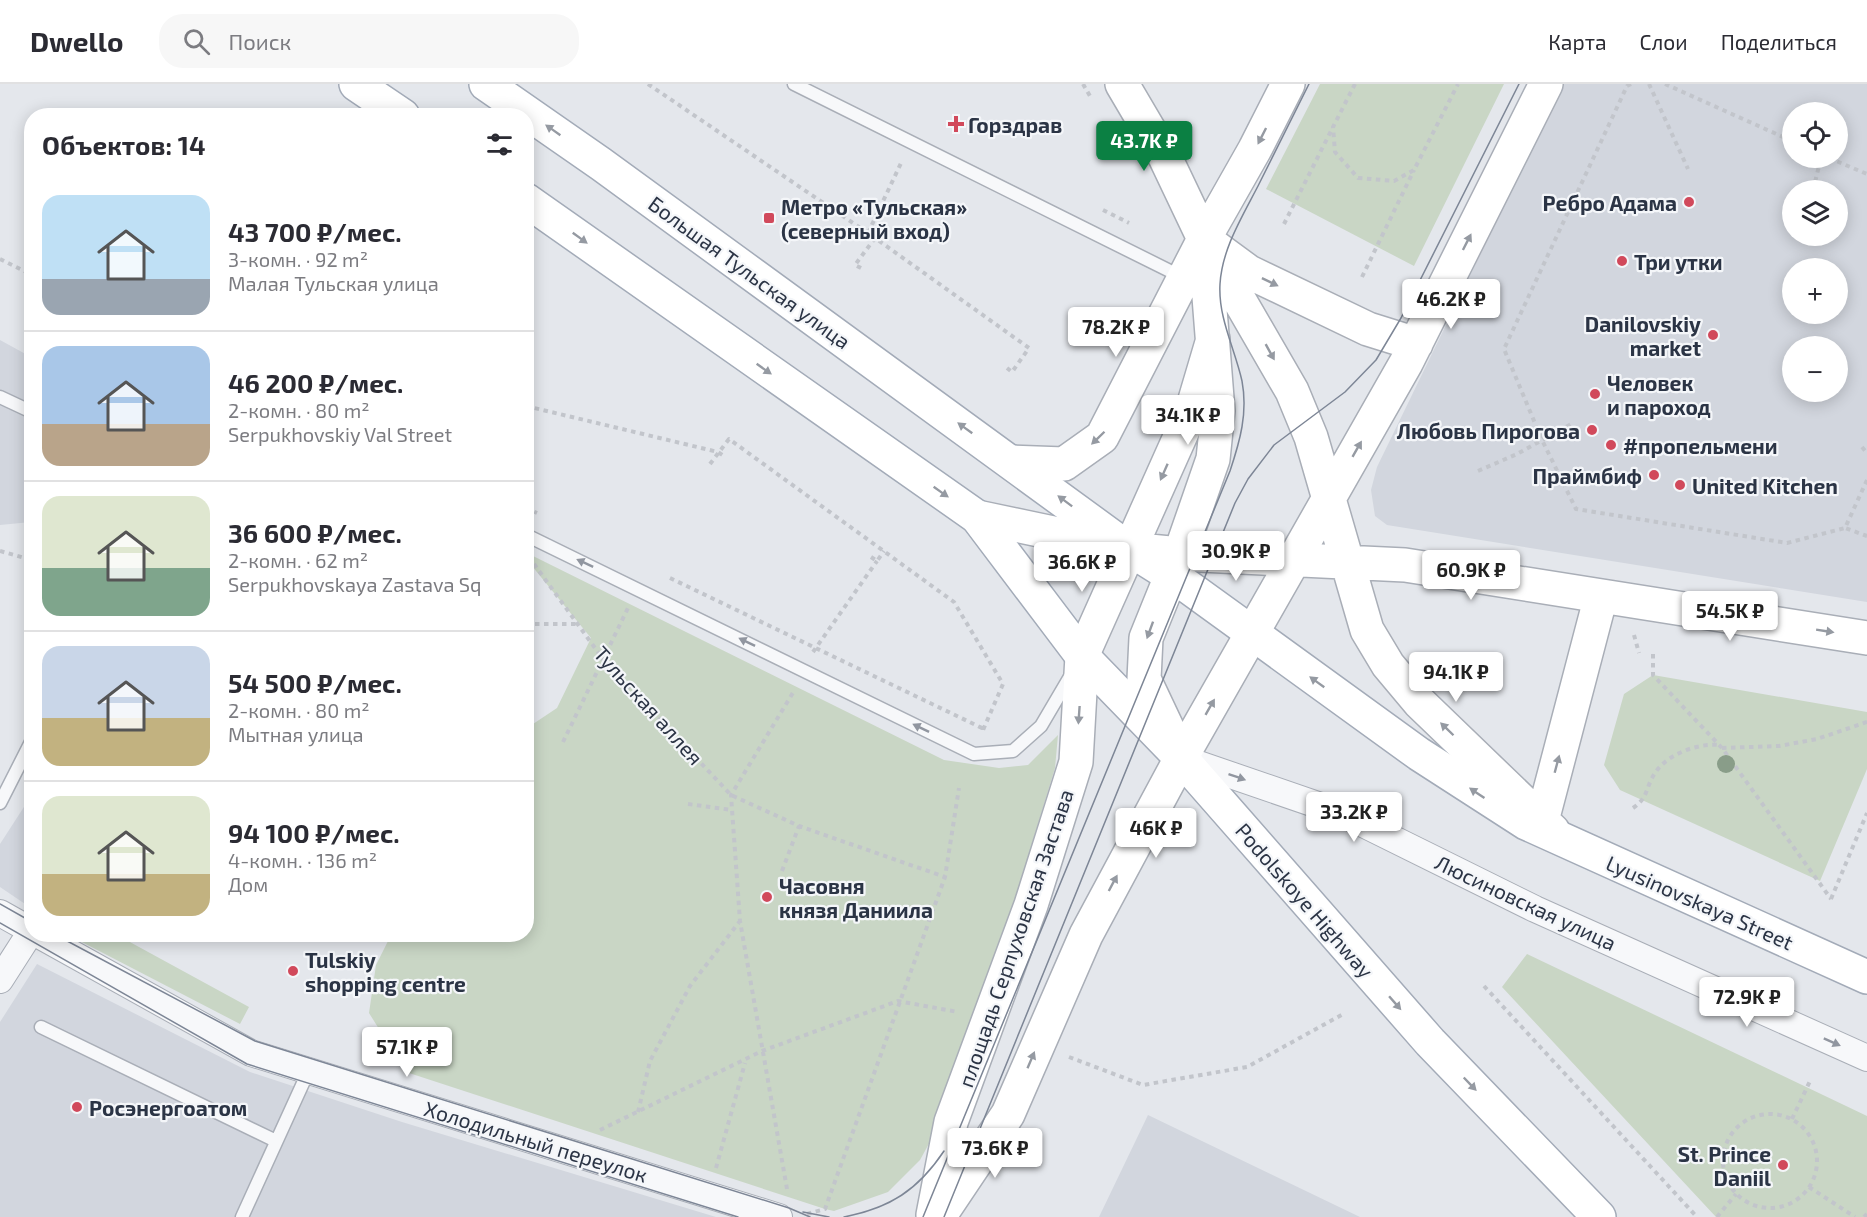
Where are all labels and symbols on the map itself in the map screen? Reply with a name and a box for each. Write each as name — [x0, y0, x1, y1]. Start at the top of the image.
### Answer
place label: Горздрав — [968, 112, 1062, 137]
marker: Горздрав — [949, 117, 963, 131]
pin: 43.7K ₽ — [1089, 121, 1199, 172]
one-way arrow — [545, 125, 561, 136]
one-way arrow — [1257, 128, 1267, 145]
street label: Большая Тульская улица — [644, 190, 856, 354]
place label: Ребро Адама — [1543, 190, 1677, 215]
place label: Метро «Тульская» (северный вход) — [781, 194, 967, 243]
marker: Ребро Адама — [1682, 195, 1696, 209]
marker: Метро «Тульская» (северный вход) — [762, 211, 776, 225]
one-way arrow — [573, 232, 588, 244]
one-way arrow — [1462, 233, 1472, 250]
place label: Три утки — [1634, 249, 1723, 274]
marker: Три утки — [1615, 254, 1629, 268]
one-way arrow — [1261, 277, 1279, 287]
pin: 46.2K ₽ — [1396, 279, 1506, 330]
pin: 78.2K ₽ — [1061, 307, 1171, 358]
place label: Danilovskiy market — [1585, 311, 1701, 360]
marker: Danilovskiy market — [1706, 328, 1720, 342]
one-way arrow — [1265, 344, 1275, 361]
one-way arrow — [755, 363, 771, 375]
place label: Человек и пароход — [1607, 370, 1711, 419]
marker: Человек и пароход — [1588, 387, 1602, 401]
pin: 34.1K ₽ — [1133, 395, 1243, 446]
place label: Любовь Пирогова — [1397, 418, 1580, 443]
one-way arrow — [957, 422, 972, 434]
marker: Любовь Пирогова — [1585, 423, 1599, 437]
one-way arrow — [1091, 431, 1106, 445]
place label: #пропельмени — [1623, 433, 1778, 458]
marker: #пропельмени — [1604, 438, 1618, 452]
one-way arrow — [1352, 441, 1363, 457]
place label: Праймбиф — [1532, 463, 1642, 488]
one-way arrow — [1159, 464, 1168, 481]
marker: Праймбиф — [1647, 468, 1661, 482]
place label: United Kitchen — [1692, 473, 1838, 498]
marker: United Kitchen — [1673, 478, 1687, 492]
one-way arrow — [933, 486, 949, 498]
one-way arrow — [1058, 496, 1073, 508]
pin: 30.9K ₽ — [1181, 531, 1291, 582]
pin: 36.6K ₽ — [1027, 542, 1137, 593]
pin: 60.9K ₽ — [1416, 550, 1526, 601]
one-way arrow — [576, 558, 593, 567]
pin: 54.5K ₽ — [1675, 591, 1785, 642]
one-way arrow — [1144, 621, 1154, 639]
one-way arrow — [1815, 627, 1834, 636]
one-way arrow — [738, 637, 755, 647]
street label: Тульская аллея — [588, 641, 709, 770]
pin: 94.1K ₽ — [1401, 652, 1511, 703]
one-way arrow — [1310, 676, 1325, 688]
one-way arrow — [1205, 698, 1215, 715]
one-way arrow — [1074, 705, 1083, 724]
one-way arrow — [1440, 723, 1455, 736]
one-way arrow — [913, 724, 930, 733]
one-way arrow — [1553, 755, 1563, 773]
one-way arrow — [1228, 772, 1246, 782]
street label: площадь Серпуховская Застава — [952, 786, 1079, 1091]
one-way arrow — [1470, 787, 1486, 799]
pin: 33.2K ₽ — [1299, 792, 1409, 843]
pin: 46K ₽ — [1114, 808, 1198, 859]
street label: Podolskoye Highway — [1231, 817, 1379, 983]
street label: Люсиновская улица — [1431, 849, 1620, 956]
street label: Lyusinovskaya Street — [1603, 850, 1797, 954]
place label: Часовня князя Даниила — [779, 873, 933, 922]
one-way arrow — [1108, 875, 1118, 892]
marker: Часовня князя Даниила — [760, 890, 774, 904]
place label: Tulskiy shopping centre — [305, 947, 466, 996]
marker: Tulskiy shopping centre — [286, 964, 300, 978]
pin: 72.9K ₽ — [1692, 977, 1802, 1028]
one-way arrow — [1388, 995, 1401, 1010]
pin: 57.1K ₽ — [352, 1027, 462, 1078]
one-way arrow — [1823, 1038, 1840, 1047]
one-way arrow — [1027, 1051, 1036, 1068]
one-way arrow — [1463, 1077, 1477, 1091]
place label: Росэнергоатом — [89, 1095, 247, 1120]
street label: Холодильный переулок — [421, 1095, 651, 1188]
marker: Росэнергоатом — [70, 1100, 84, 1114]
pin: 73.6K ₽ — [940, 1128, 1050, 1179]
place label: St. Prince Daniil — [1678, 1141, 1771, 1190]
marker: St. Prince Daniil — [1776, 1158, 1790, 1172]

